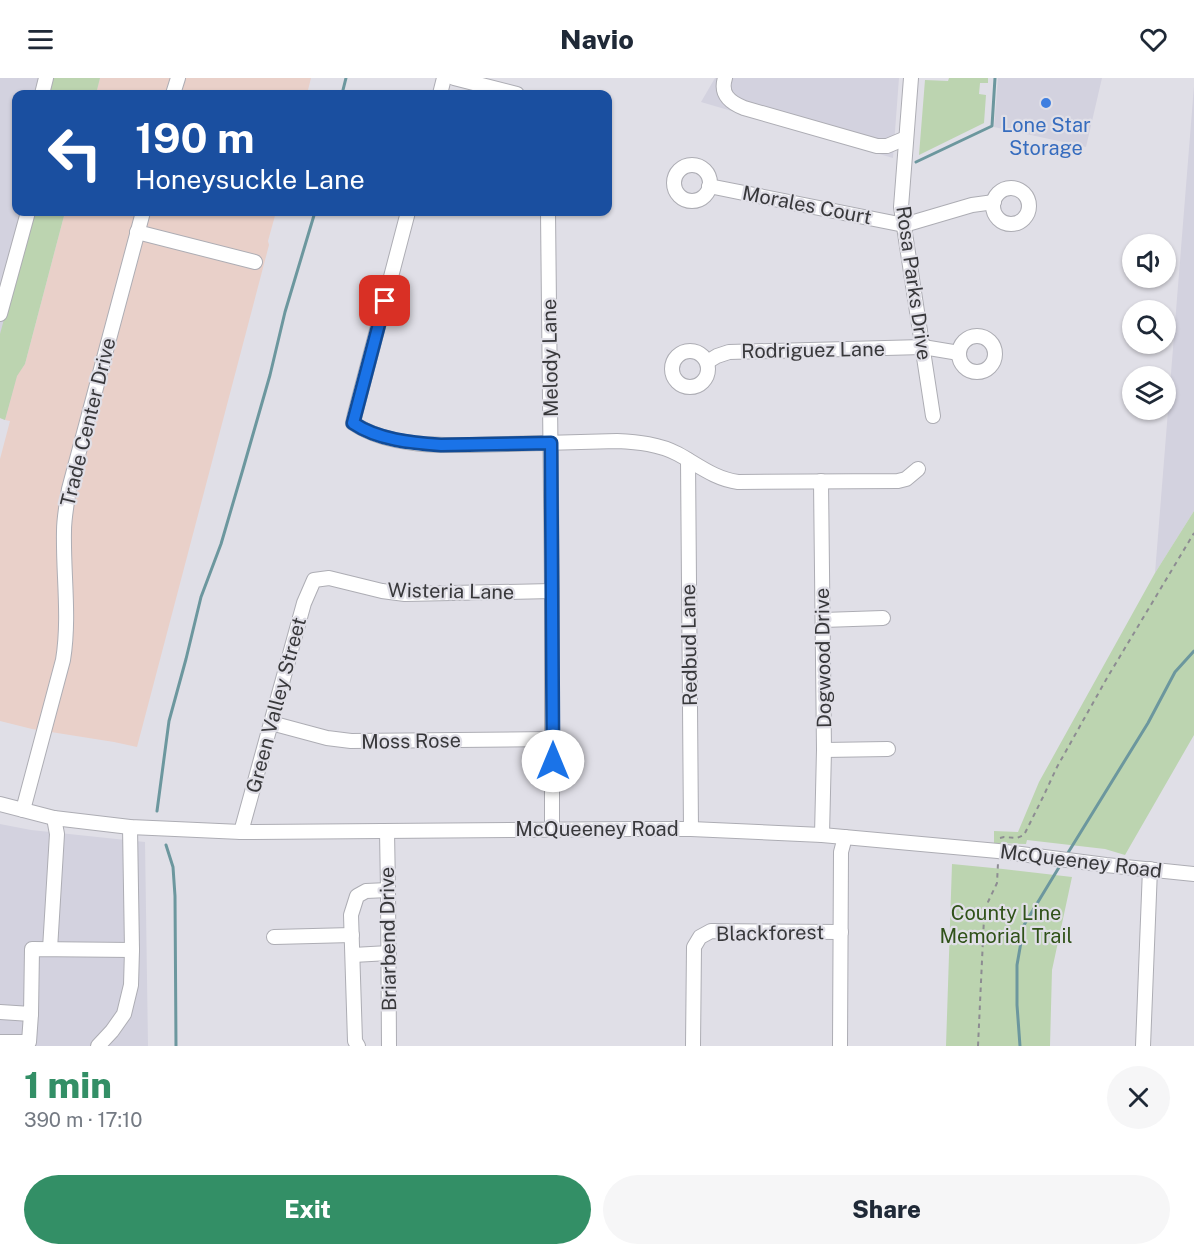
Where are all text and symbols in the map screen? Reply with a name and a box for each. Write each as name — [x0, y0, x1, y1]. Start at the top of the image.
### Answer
icon: menu — [24, 23, 57, 56]
text: Navio — [560, 23, 634, 55]
icon: heart — [1137, 23, 1170, 56]
marker: Lone Star Storage — [1039, 96, 1053, 110]
text: 190 m — [135, 113, 255, 162]
place label: Lone Star Storage — [1001, 113, 1091, 160]
icon: left — [36, 114, 114, 192]
text: Honeysuckle Lane — [135, 163, 365, 195]
street label: Morales Court — [740, 181, 874, 229]
street label: Rosa Parks Drive — [891, 204, 937, 362]
map controls — [1122, 234, 1176, 420]
button: sound — [1122, 234, 1176, 288]
pin — [359, 275, 410, 326]
icon: arrive — [368, 284, 401, 317]
street label: Melody Lane — [537, 299, 563, 417]
button: search — [1122, 300, 1176, 354]
street label: Trade Center Drive — [55, 335, 121, 509]
street label: Rodriguez Lane — [741, 337, 885, 363]
button: layers — [1122, 366, 1176, 420]
street label: Wisteria Lane — [387, 578, 515, 604]
street label: Redbud Lane — [676, 584, 702, 706]
street label: Dogwood Drive — [810, 588, 836, 728]
street label: Green Valley Street — [241, 614, 311, 796]
street label: Moss Rose — [361, 728, 461, 754]
position arrow — [521, 729, 585, 793]
street label: McQueeney Road — [515, 817, 679, 841]
street label: McQueeney Road — [999, 839, 1163, 883]
street label: Briarbend Drive — [375, 867, 401, 1011]
park label: County Line Memorial Trail — [939, 901, 1073, 948]
street label: Blackforest — [716, 920, 824, 946]
text: 1 min — [24, 1064, 112, 1106]
button: close — [1107, 1066, 1170, 1129]
text: 390 m · 17:10 — [24, 1108, 142, 1132]
button: Exit — [24, 1175, 591, 1244]
button: Share — [603, 1175, 1170, 1244]

